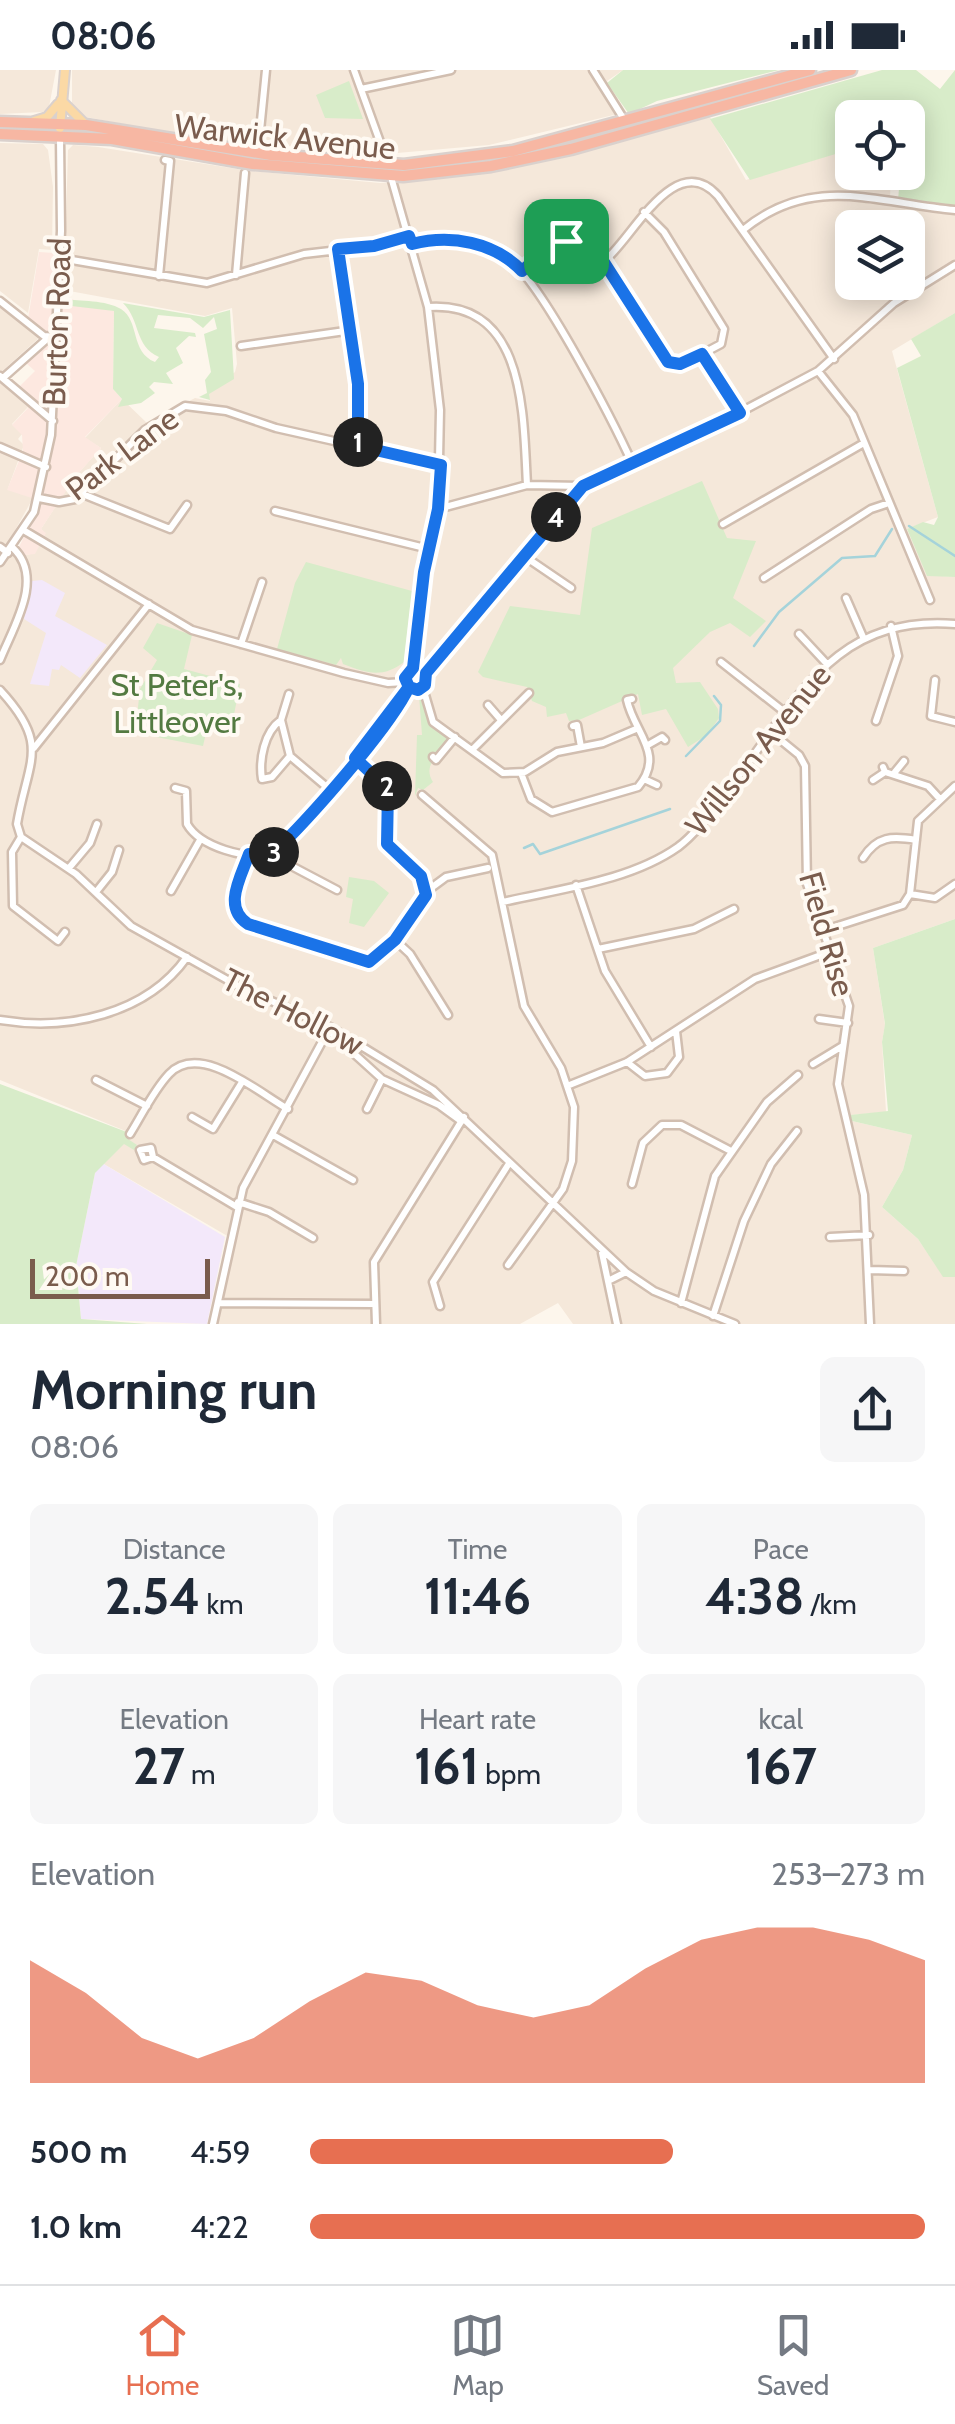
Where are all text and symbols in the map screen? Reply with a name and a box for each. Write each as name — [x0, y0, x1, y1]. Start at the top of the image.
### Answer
text: 08:06 — [50, 12, 156, 59]
map controls — [835, 100, 925, 300]
button: locate — [835, 100, 925, 190]
street label: Warwick Avenue — [173, 106, 397, 167]
pin — [524, 199, 609, 284]
button: layers — [835, 210, 925, 300]
icon: arrive — [539, 214, 594, 269]
street label: Burton Road — [34, 237, 79, 407]
street label: Park Lane — [58, 399, 186, 508]
pin: 1 — [333, 417, 383, 467]
text: 1 — [353, 425, 363, 459]
pin: 4 — [531, 492, 581, 542]
text: 4 — [547, 500, 565, 534]
street label: Willson Avenue — [677, 656, 839, 843]
park label: St Peter's, Littleover — [111, 665, 243, 741]
pin: 2 — [362, 761, 412, 811]
text: 2 — [380, 769, 394, 803]
pin: 3 — [249, 827, 299, 877]
text: 3 — [266, 835, 282, 869]
street label: Field Rise — [791, 867, 864, 1001]
street label: The Hollow — [216, 959, 370, 1064]
scale bar — [30, 1254, 210, 1298]
text: 200 m — [45, 1259, 130, 1293]
text: Morning run — [30, 1356, 317, 1423]
button: share — [820, 1357, 925, 1462]
text: 08:06 — [30, 1427, 119, 1466]
text: Distance — [123, 1532, 226, 1566]
text: Time — [448, 1532, 507, 1566]
text: Pace — [753, 1532, 809, 1566]
text: 2.54 — [105, 1566, 200, 1627]
text: 11:46 — [424, 1566, 531, 1627]
text: 4:38 — [705, 1566, 804, 1627]
text: km — [200, 1587, 244, 1621]
text: /km — [804, 1587, 857, 1621]
text: Elevation — [119, 1702, 229, 1736]
text: Heart rate — [419, 1702, 536, 1736]
text: kcal — [758, 1702, 803, 1736]
text: 27 — [133, 1736, 185, 1797]
text: 161 — [414, 1736, 479, 1797]
text: 167 — [745, 1736, 817, 1797]
text: m — [185, 1757, 216, 1791]
text: bpm — [479, 1757, 541, 1791]
text: Elevation — [30, 1854, 155, 1893]
text: 253–273 m — [771, 1854, 925, 1893]
text: 500 m — [30, 2132, 127, 2171]
text: 4:59 — [190, 2132, 251, 2171]
text: 1.0 km — [30, 2207, 122, 2246]
text: 4:22 — [190, 2207, 249, 2246]
tab: Home — [126, 2308, 199, 2402]
tab: Map — [450, 2308, 505, 2402]
tab: Saved — [757, 2308, 829, 2402]

